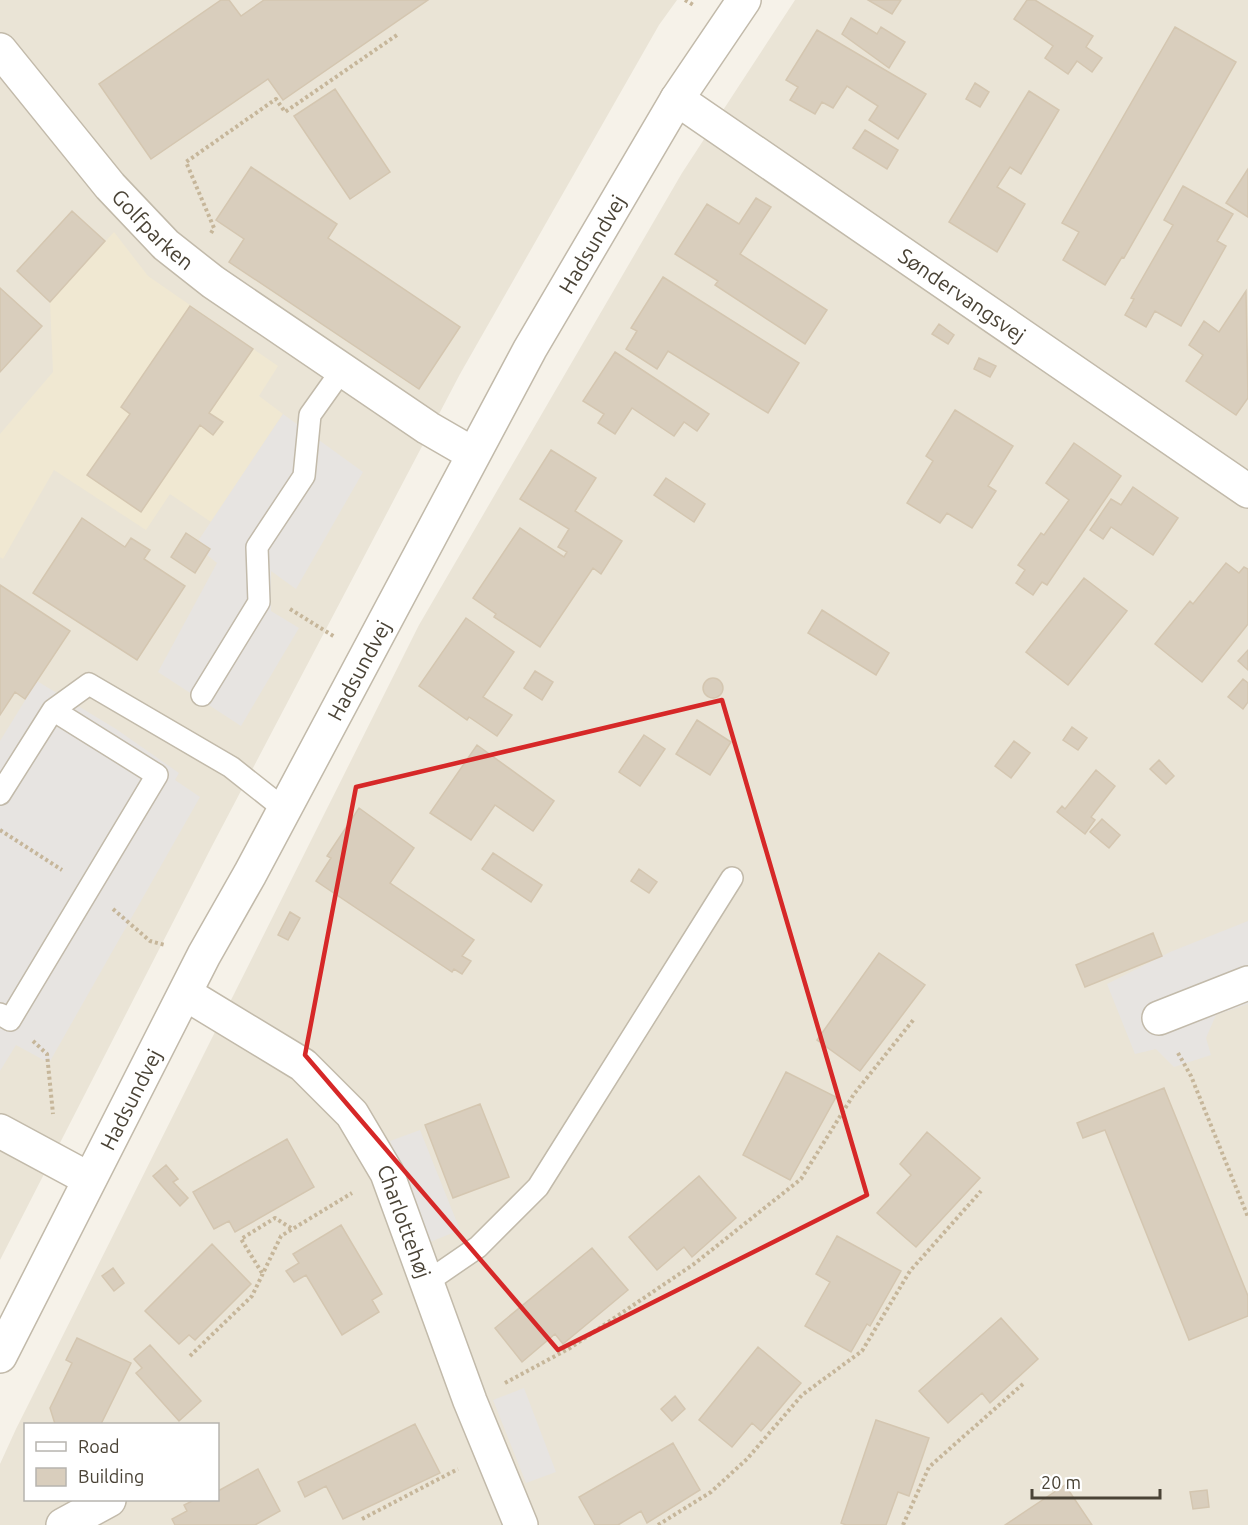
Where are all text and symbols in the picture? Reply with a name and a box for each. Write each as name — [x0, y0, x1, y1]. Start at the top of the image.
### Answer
street label: Golfparken — [107, 184, 199, 274]
street label: Hadsundvej — [554, 190, 630, 297]
street label: Søndervangsvej — [894, 243, 1030, 347]
street label: Hadsundvej — [322, 616, 395, 724]
street label: Hadsundvej — [95, 1045, 166, 1154]
street label: Charlottehøj — [372, 1160, 436, 1281]
legend — [24, 1423, 219, 1501]
text: Road — [78, 1436, 120, 1456]
scale bar — [1032, 1462, 1160, 1500]
text: Building — [78, 1466, 144, 1486]
text: 20 m — [1041, 1472, 1081, 1492]

